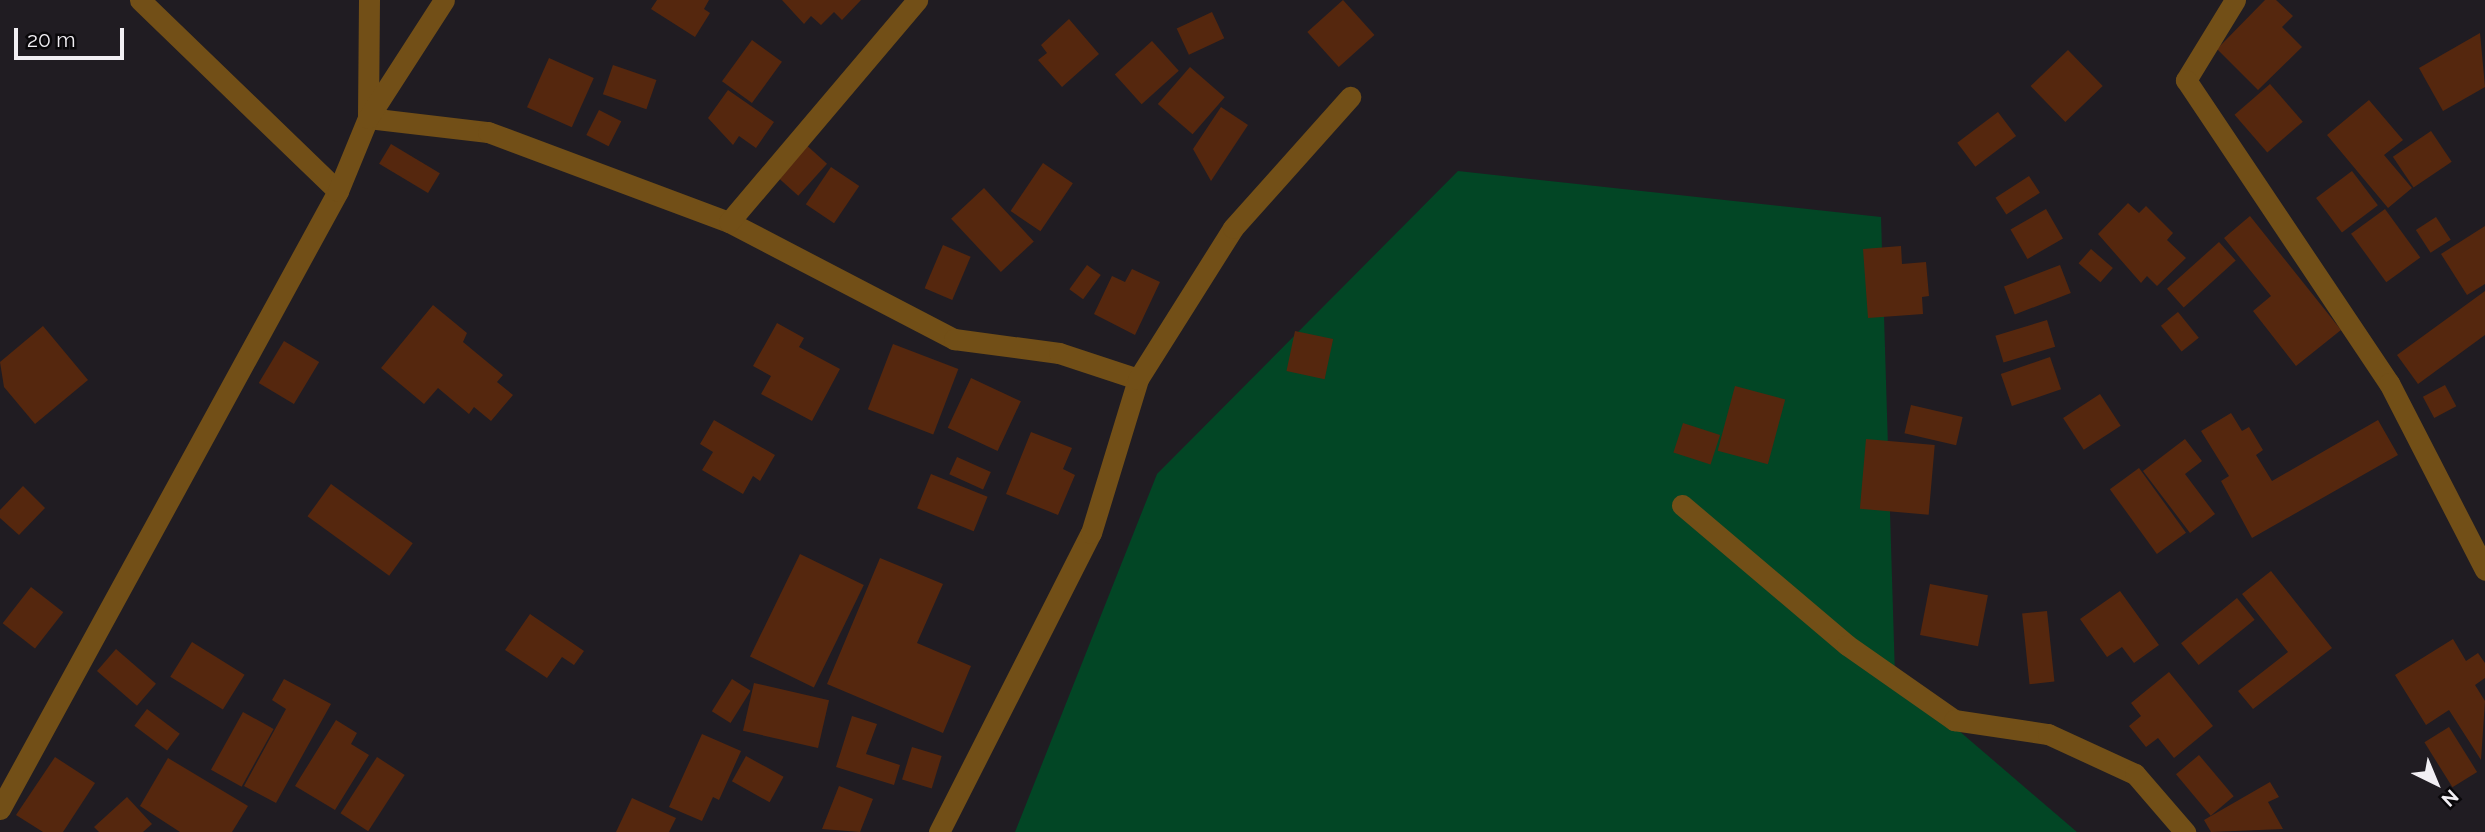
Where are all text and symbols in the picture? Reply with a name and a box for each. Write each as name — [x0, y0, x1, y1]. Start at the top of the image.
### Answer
scale bar — [18, 14, 128, 58]
text: 20 m — [27, 27, 75, 52]
north arrow — [2401, 748, 2471, 818]
text: N — [2438, 785, 2463, 811]

